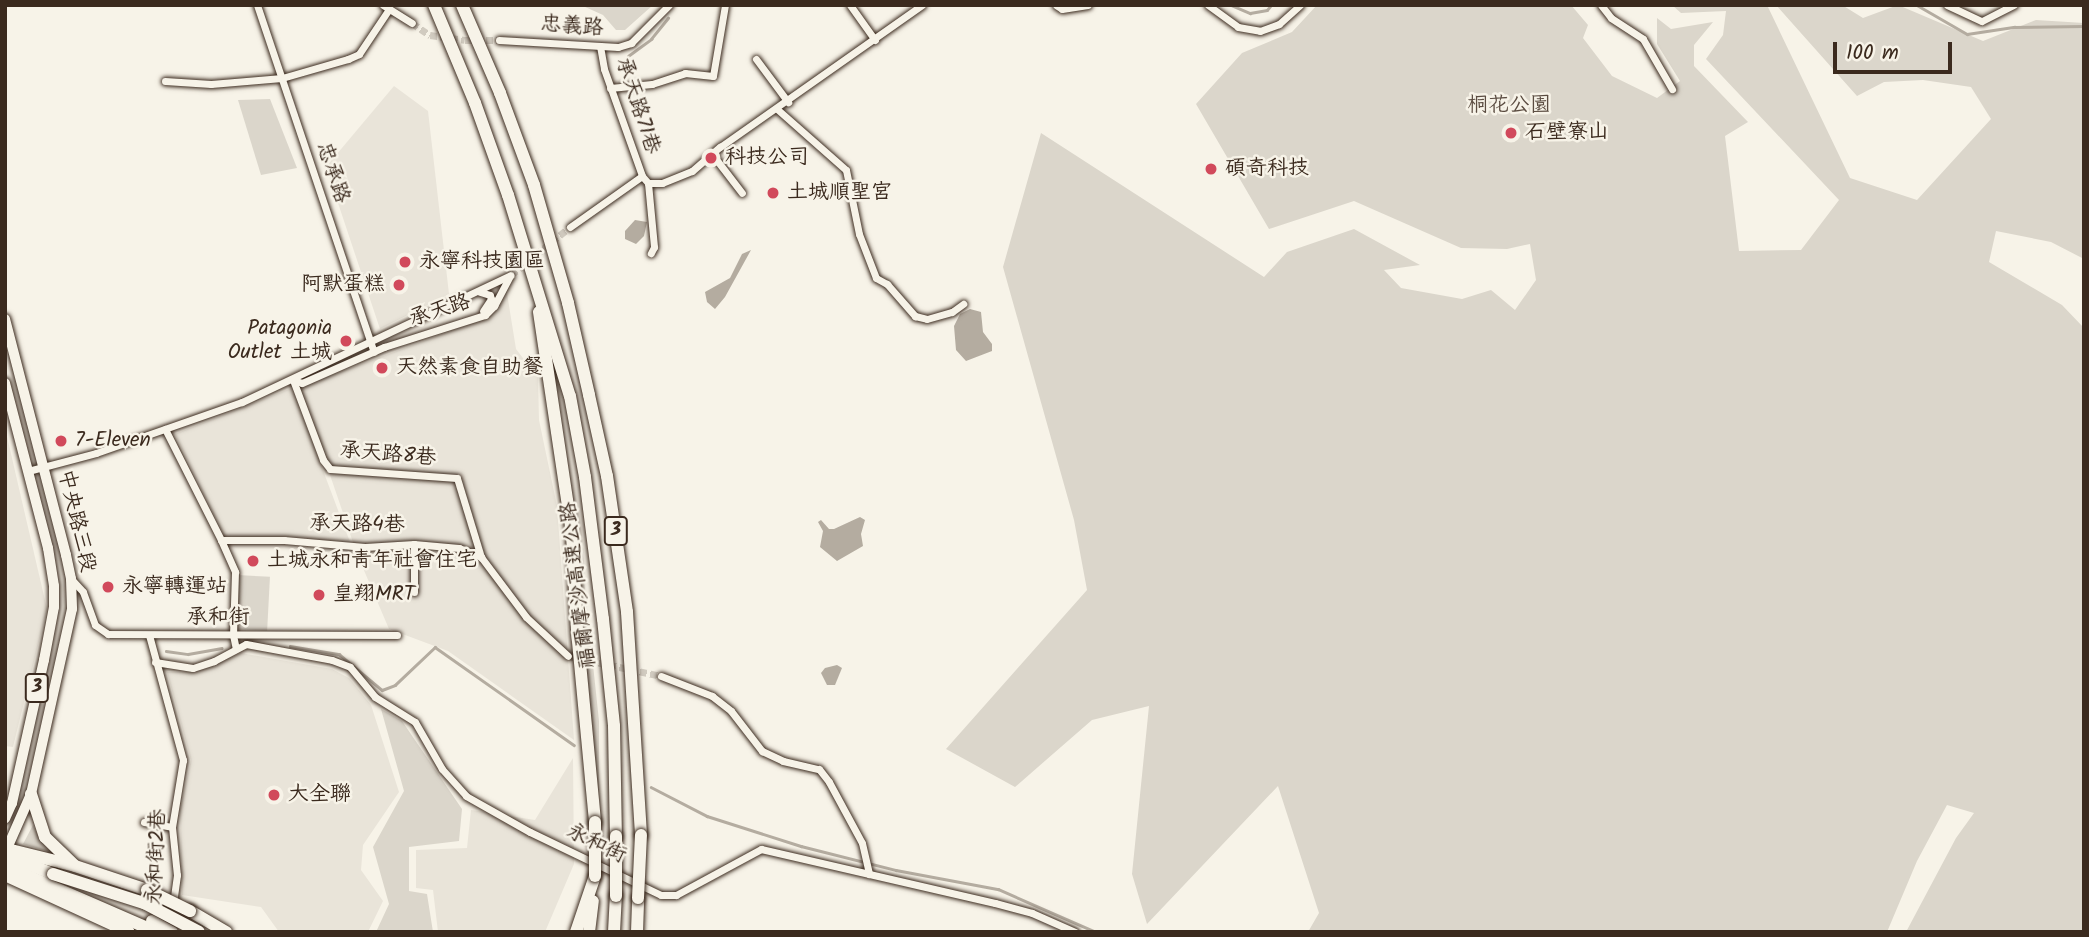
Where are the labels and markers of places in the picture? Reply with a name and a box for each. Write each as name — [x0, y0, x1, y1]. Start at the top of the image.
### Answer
place label: 石壁寮山 — [1525, 120, 1609, 146]
marker: 石壁寮山 — [1503, 125, 1519, 141]
place label: 科技公司 — [725, 145, 809, 171]
marker: 科技公司 — [703, 150, 719, 166]
place label: 碩奇科技 — [1225, 156, 1309, 182]
marker: 碩奇科技 — [1203, 161, 1219, 177]
place label: 土城順聖宮 — [787, 180, 892, 206]
marker: 土城順聖宮 — [765, 185, 781, 201]
place label: 永寧科技園區 — [419, 249, 545, 275]
marker: 永寧科技園區 — [397, 254, 413, 270]
place label: 阿默蛋糕 — [301, 272, 385, 298]
marker: 阿默蛋糕 — [391, 277, 407, 293]
place label: Patagonia Outlet 土城 — [228, 316, 332, 366]
marker: Patagonia Outlet 土城 — [338, 333, 354, 349]
place label: 天然素食自助餐 — [396, 355, 543, 381]
marker: 天然素食自助餐 — [374, 360, 390, 376]
place label: 7-Eleven — [75, 428, 151, 454]
marker: 7-Eleven — [53, 433, 69, 449]
place label: 土城永和青年社會住宅 — [267, 548, 477, 574]
marker: 土城永和青年社會住宅 — [245, 553, 261, 569]
place label: 永寧轉運站 — [122, 574, 227, 600]
marker: 永寧轉運站 — [100, 579, 116, 595]
place label: 皇翔MRT — [333, 582, 415, 608]
marker: 皇翔MRT — [311, 587, 327, 603]
place label: 大全聯 — [288, 782, 351, 808]
marker: 大全聯 — [266, 787, 282, 803]

